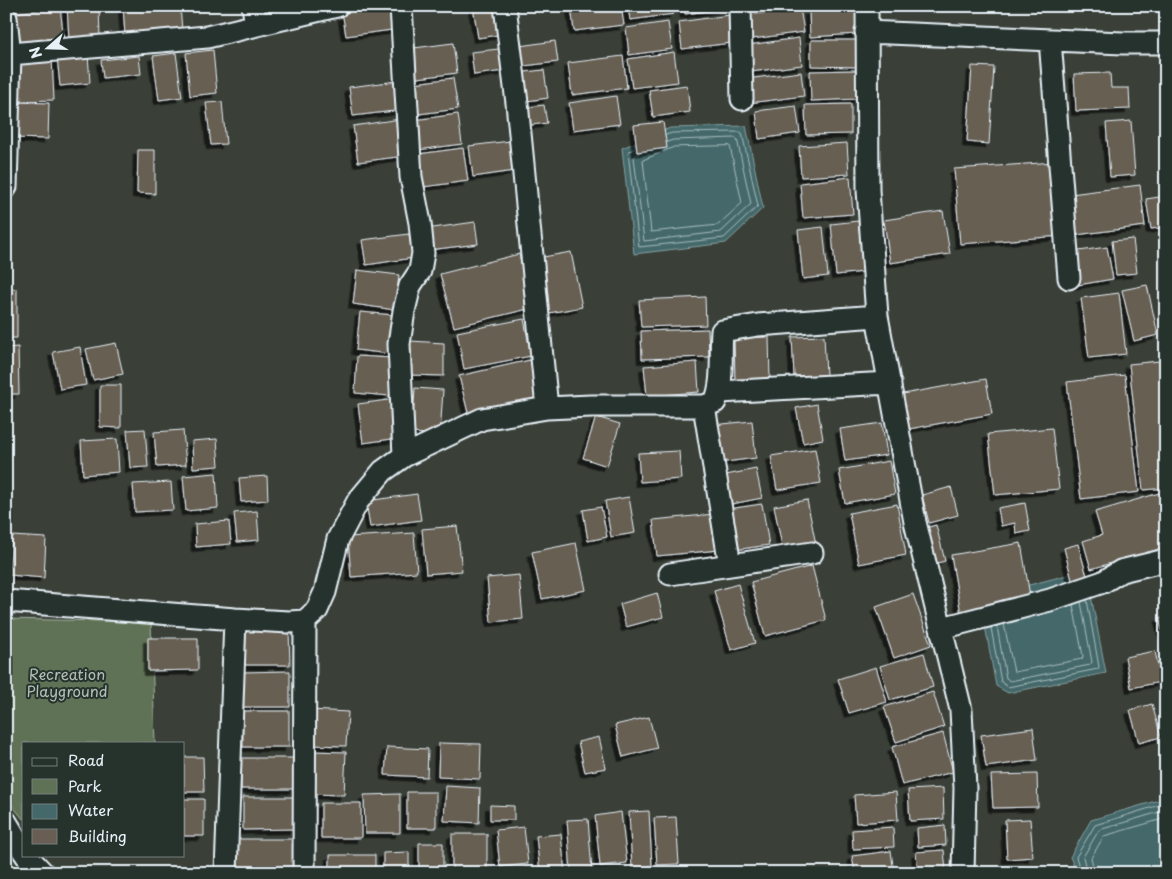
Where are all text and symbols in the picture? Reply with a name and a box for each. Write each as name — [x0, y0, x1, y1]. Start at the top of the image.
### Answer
north arrow — [22, 22, 72, 72]
text: N — [24, 44, 47, 61]
park label: Recreation Playground — [26, 662, 108, 702]
legend — [22, 742, 185, 856]
text: Road — [68, 748, 104, 771]
text: Park — [68, 774, 102, 797]
text: Water — [68, 798, 113, 821]
text: Building — [68, 824, 127, 847]

